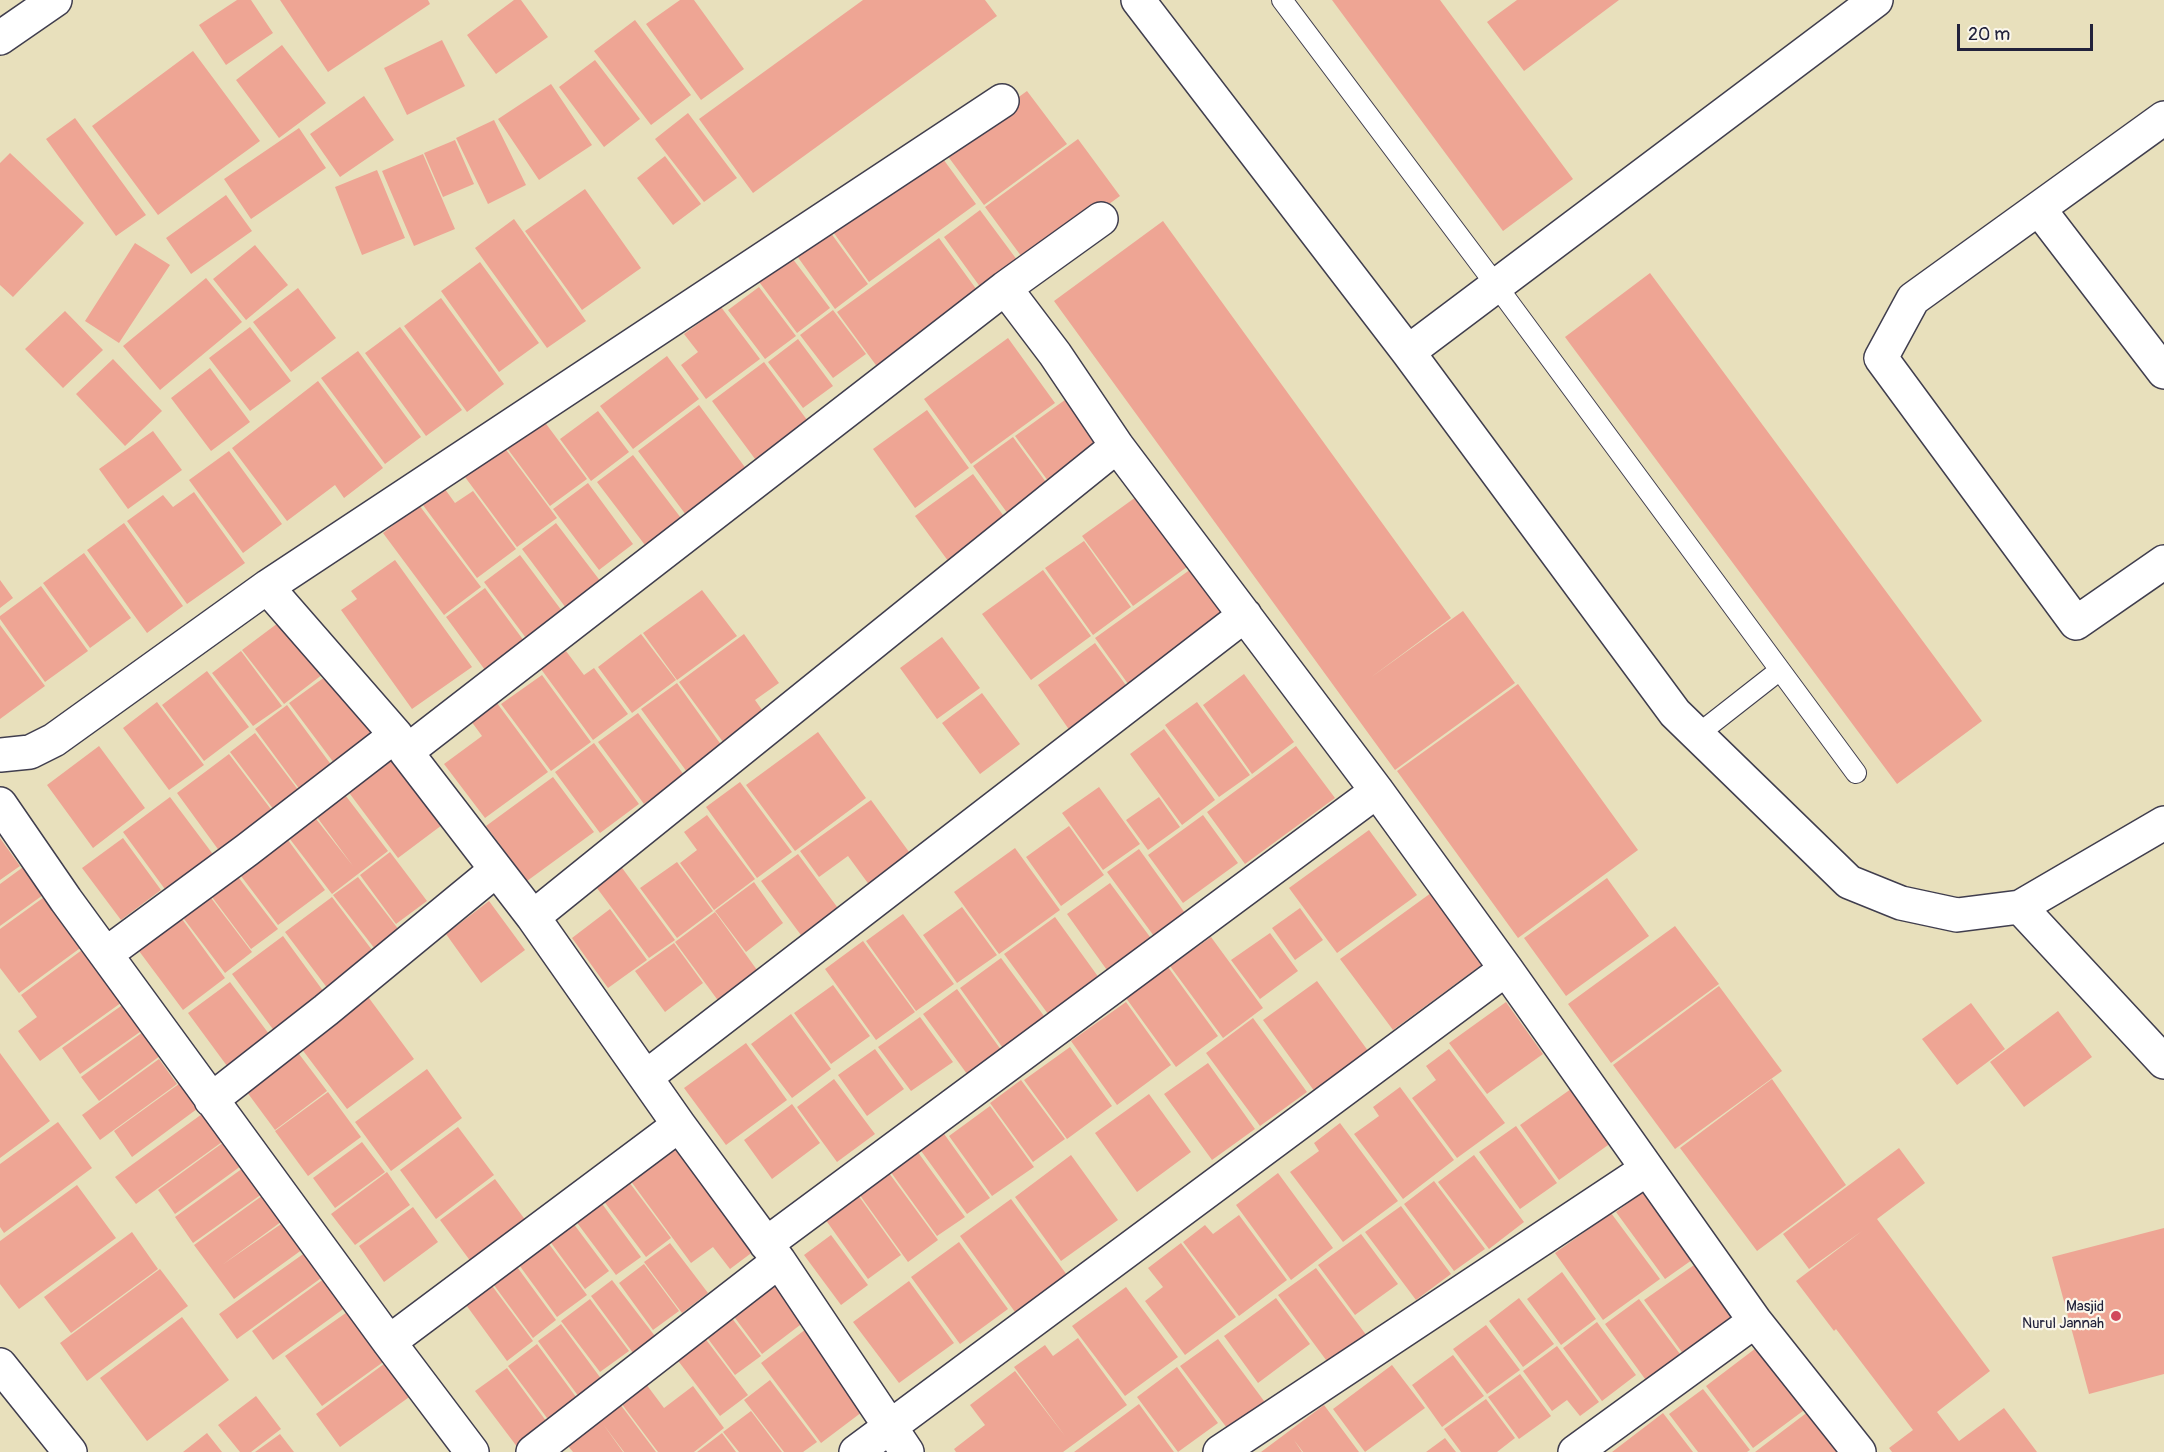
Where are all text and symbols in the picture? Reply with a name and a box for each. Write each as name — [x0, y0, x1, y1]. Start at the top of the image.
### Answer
scale bar — [1960, 12, 2096, 50]
text: 20 m — [1968, 23, 2010, 46]
place label: Masjid Nurul Jannah — [2022, 1298, 2104, 1333]
marker: Masjid Nurul Jannah — [2109, 1309, 2123, 1323]

